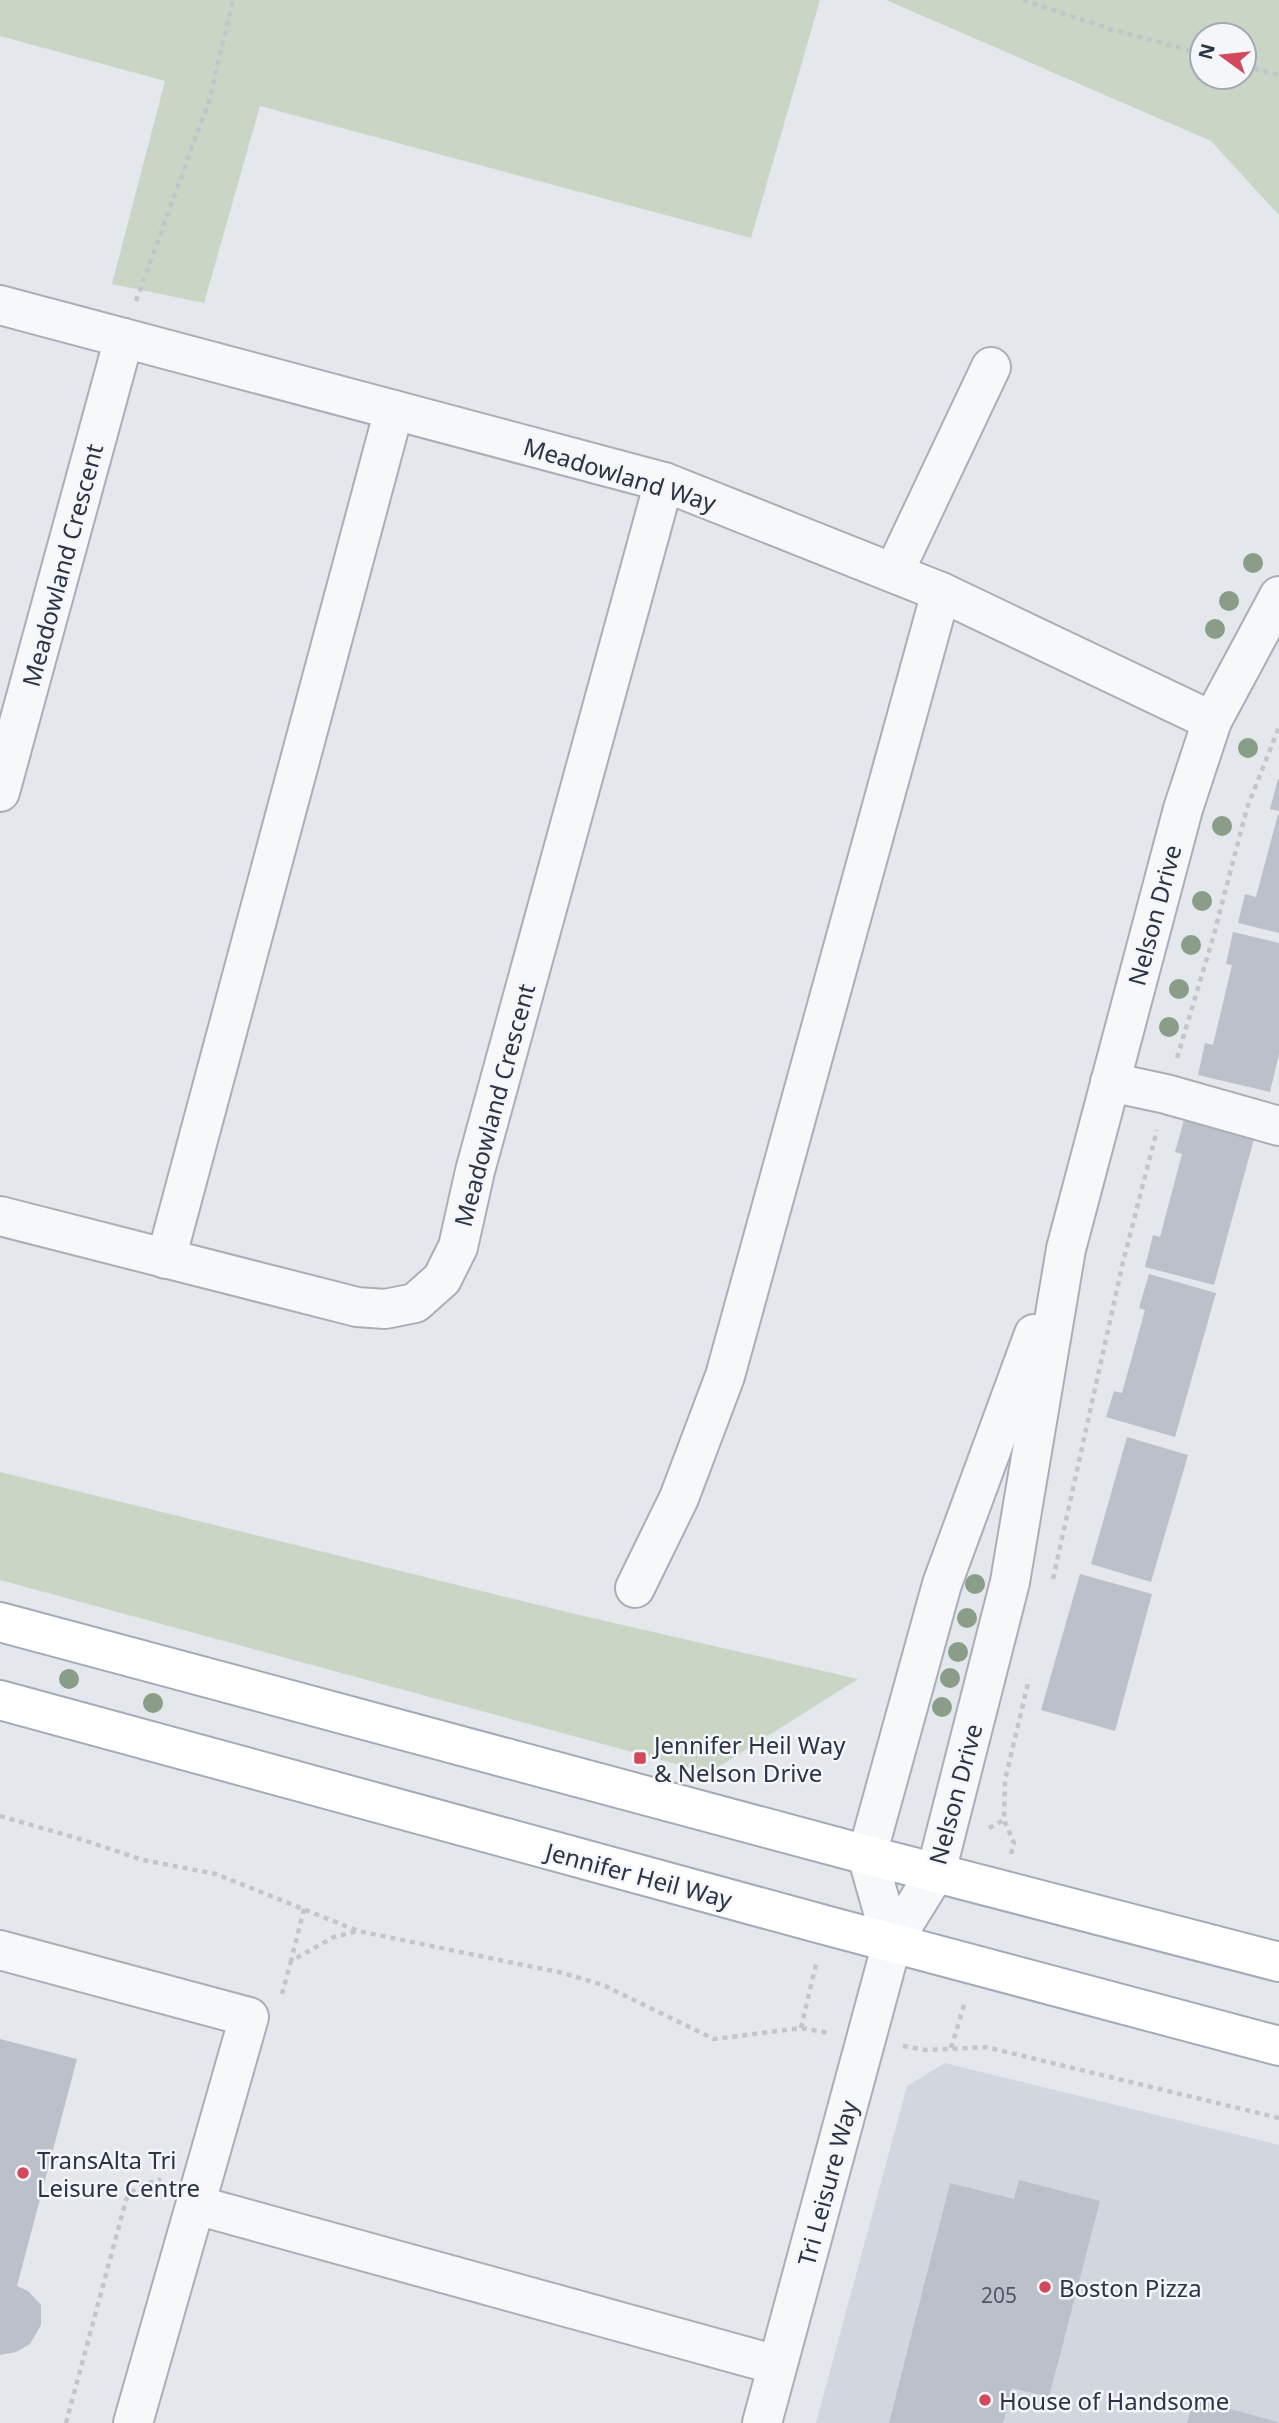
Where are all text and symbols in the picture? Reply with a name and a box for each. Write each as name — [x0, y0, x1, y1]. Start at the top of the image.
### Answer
north arrow — [1188, 21, 1258, 91]
text: N — [1192, 41, 1221, 62]
street label: Meadowland Way — [520, 429, 721, 519]
street label: Meadowland Crescent — [14, 440, 110, 690]
street label: Nelson Drive — [1119, 841, 1189, 989]
street label: Meadowland Crescent — [446, 980, 542, 1230]
street label: Nelson Drive — [920, 1720, 990, 1868]
place label: Jennifer Heil Way & Nelson Drive — [652, 1728, 846, 1789]
marker: Jennifer Heil Way & Nelson Drive — [632, 1750, 648, 1766]
street label: Jennifer Heil Way — [540, 1834, 736, 1916]
street label: Tri Leisure Way — [789, 2096, 865, 2269]
place label: TransAlta Tri Leisure Centre — [37, 2143, 200, 2204]
marker: TransAlta Tri Leisure Centre — [15, 2165, 31, 2181]
place label: Boston Pizza — [1059, 2271, 1202, 2304]
marker: Boston Pizza — [1037, 2279, 1053, 2295]
house number: 205 — [981, 2281, 1017, 2309]
place label: House of Handsome — [999, 2384, 1229, 2417]
marker: House of Handsome — [977, 2392, 993, 2408]

